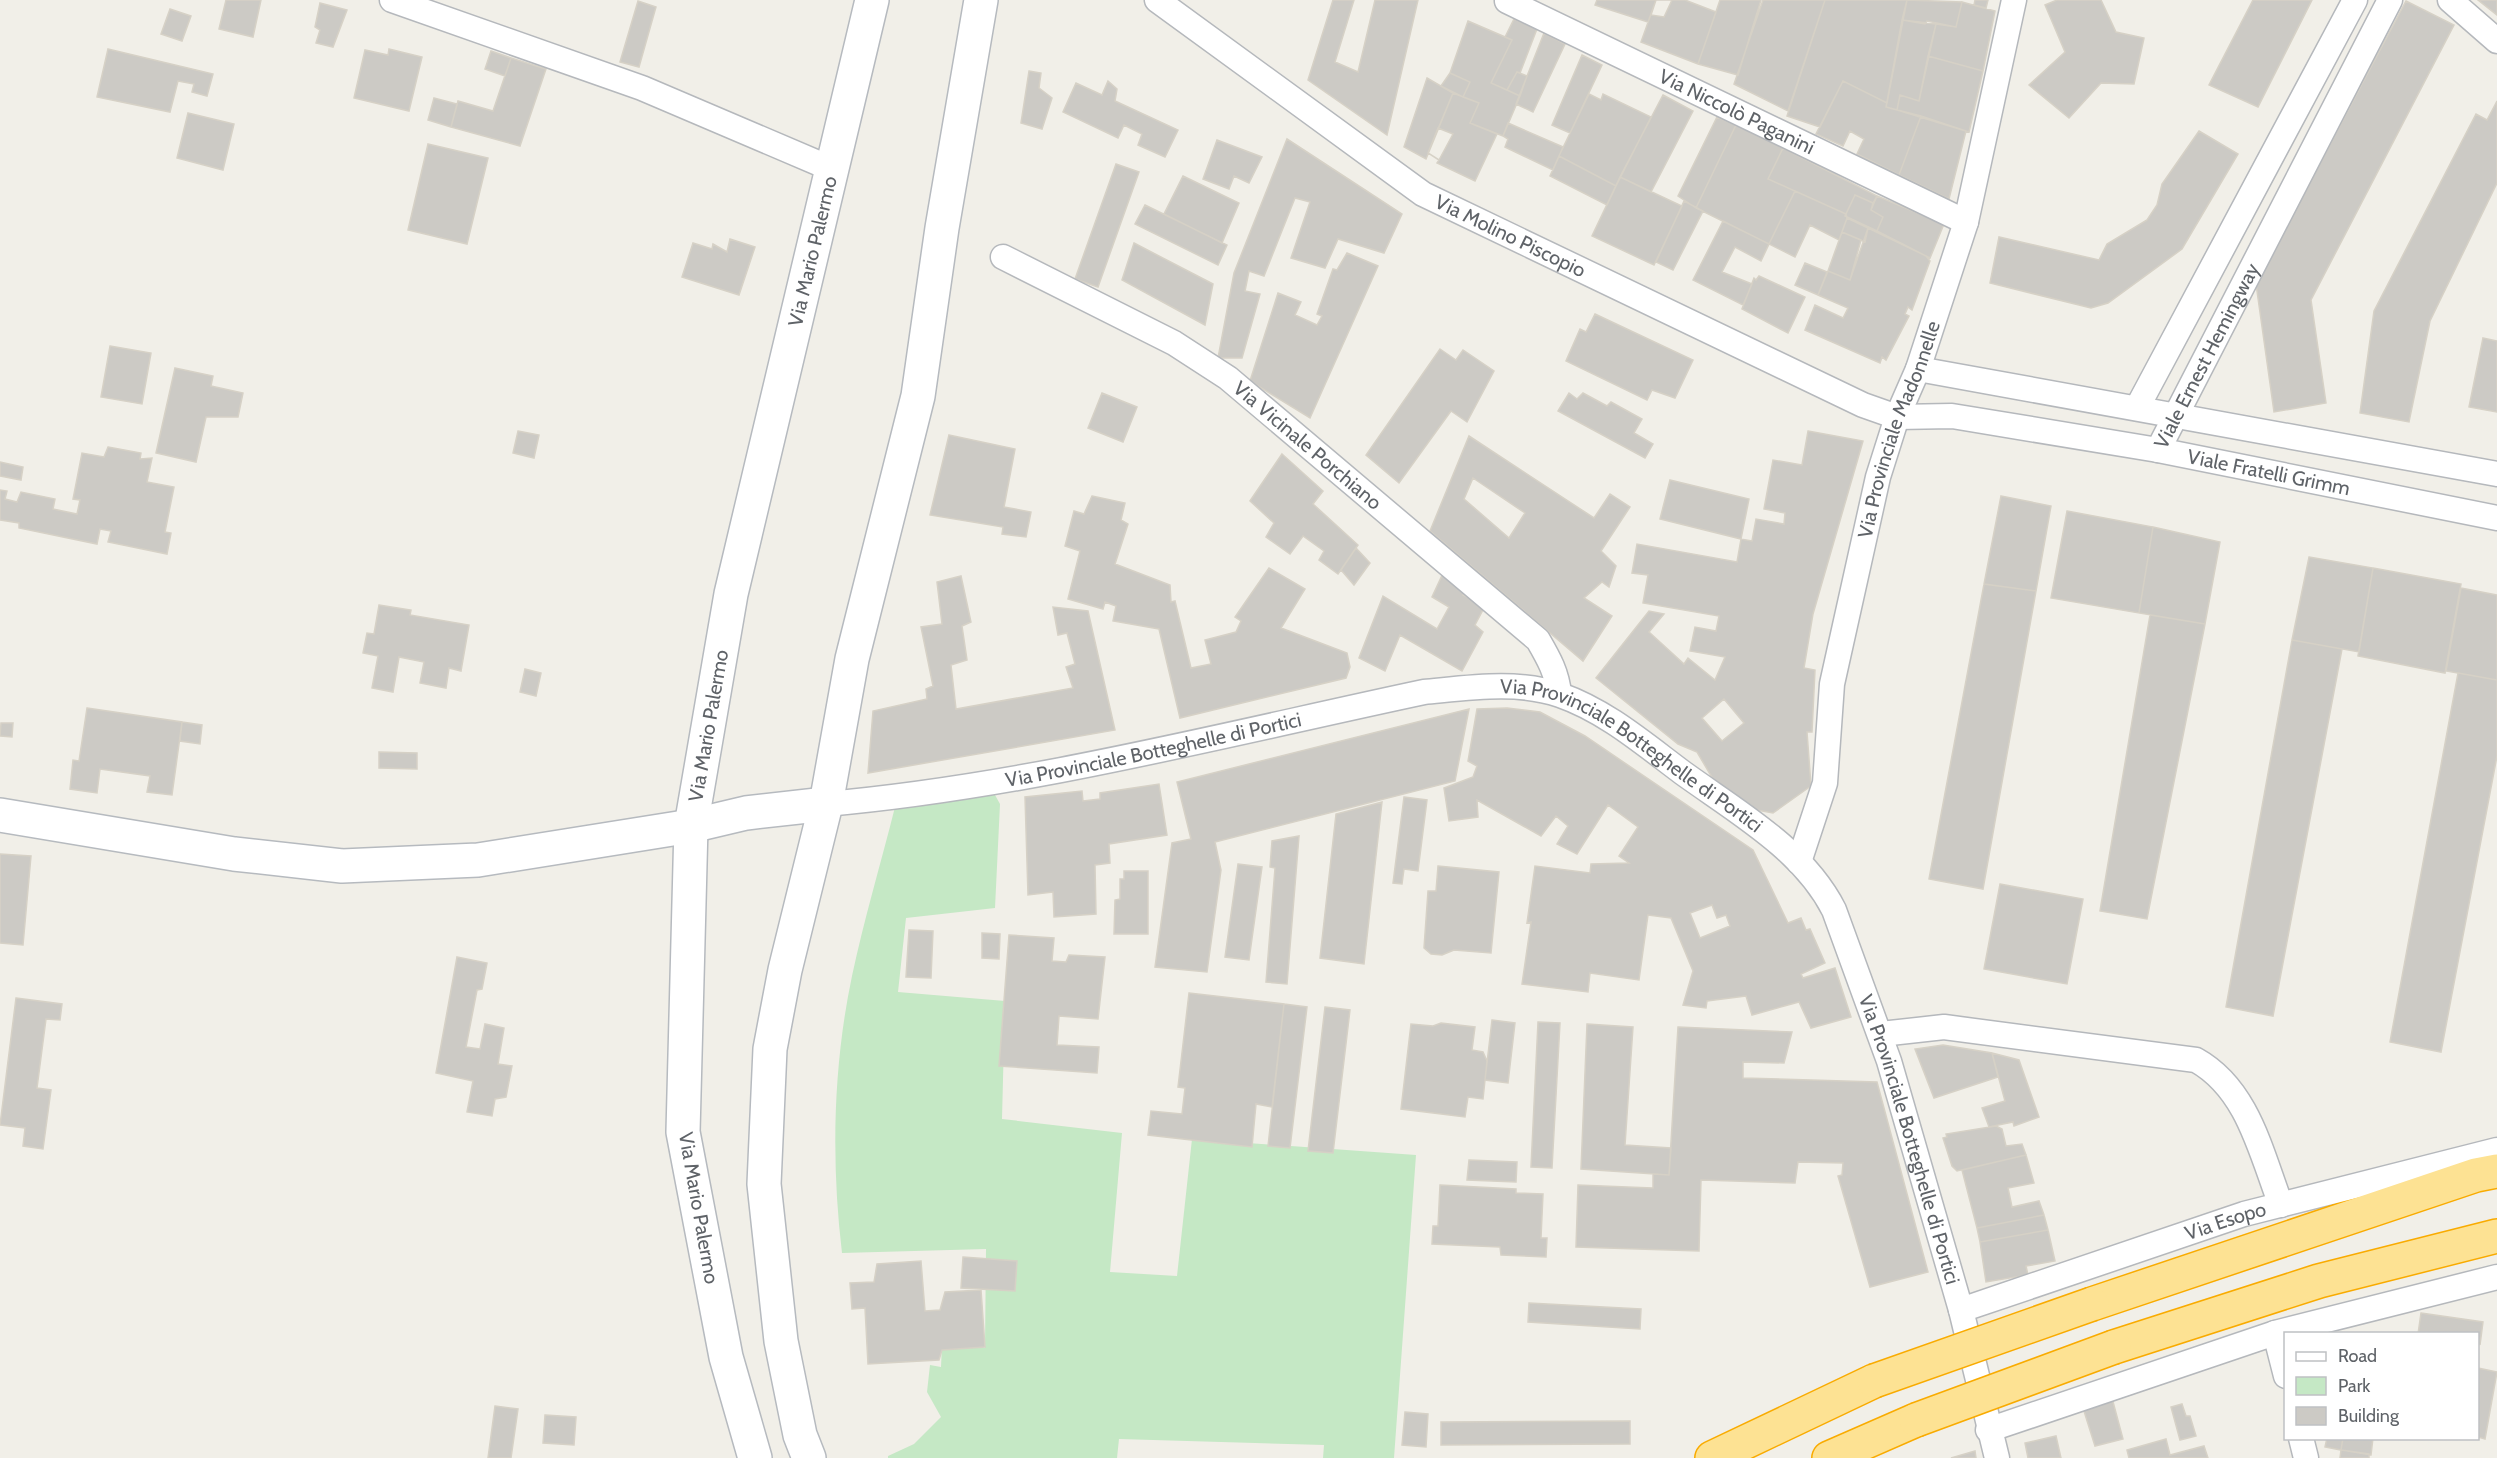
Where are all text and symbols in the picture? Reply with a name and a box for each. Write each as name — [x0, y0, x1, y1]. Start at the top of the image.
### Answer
street label: Via Niccolò Paganini — [1655, 64, 1818, 159]
street label: Via Mario Palermo — [783, 174, 842, 329]
street label: Via Molino Piscopio — [1431, 189, 1590, 282]
street label: Viale Ernest Hemingway — [2149, 259, 2264, 453]
street label: Via Provinciale Madonnelle — [1853, 318, 1945, 540]
street label: Via Vicinale Porchiano — [1229, 376, 1387, 515]
street label: Viale Fratelli Grimm — [2185, 444, 2352, 500]
street label: Via Mario Palermo — [683, 648, 733, 804]
street label: Via Provinciale Botteghelle di Portici — [1500, 674, 1767, 837]
street label: Via Provinciale Botteghelle di Portici — [1003, 707, 1304, 792]
street label: Via Provinciale Botteghelle di Portici — [1854, 991, 1965, 1287]
street label: Via Mario Palermo — [674, 1130, 724, 1286]
street label: Via Esopo — [2182, 1197, 2268, 1245]
legend — [2284, 1332, 2479, 1440]
text: Road — [2338, 1345, 2377, 1367]
text: Park — [2338, 1375, 2371, 1397]
text: Building — [2338, 1405, 2400, 1427]

